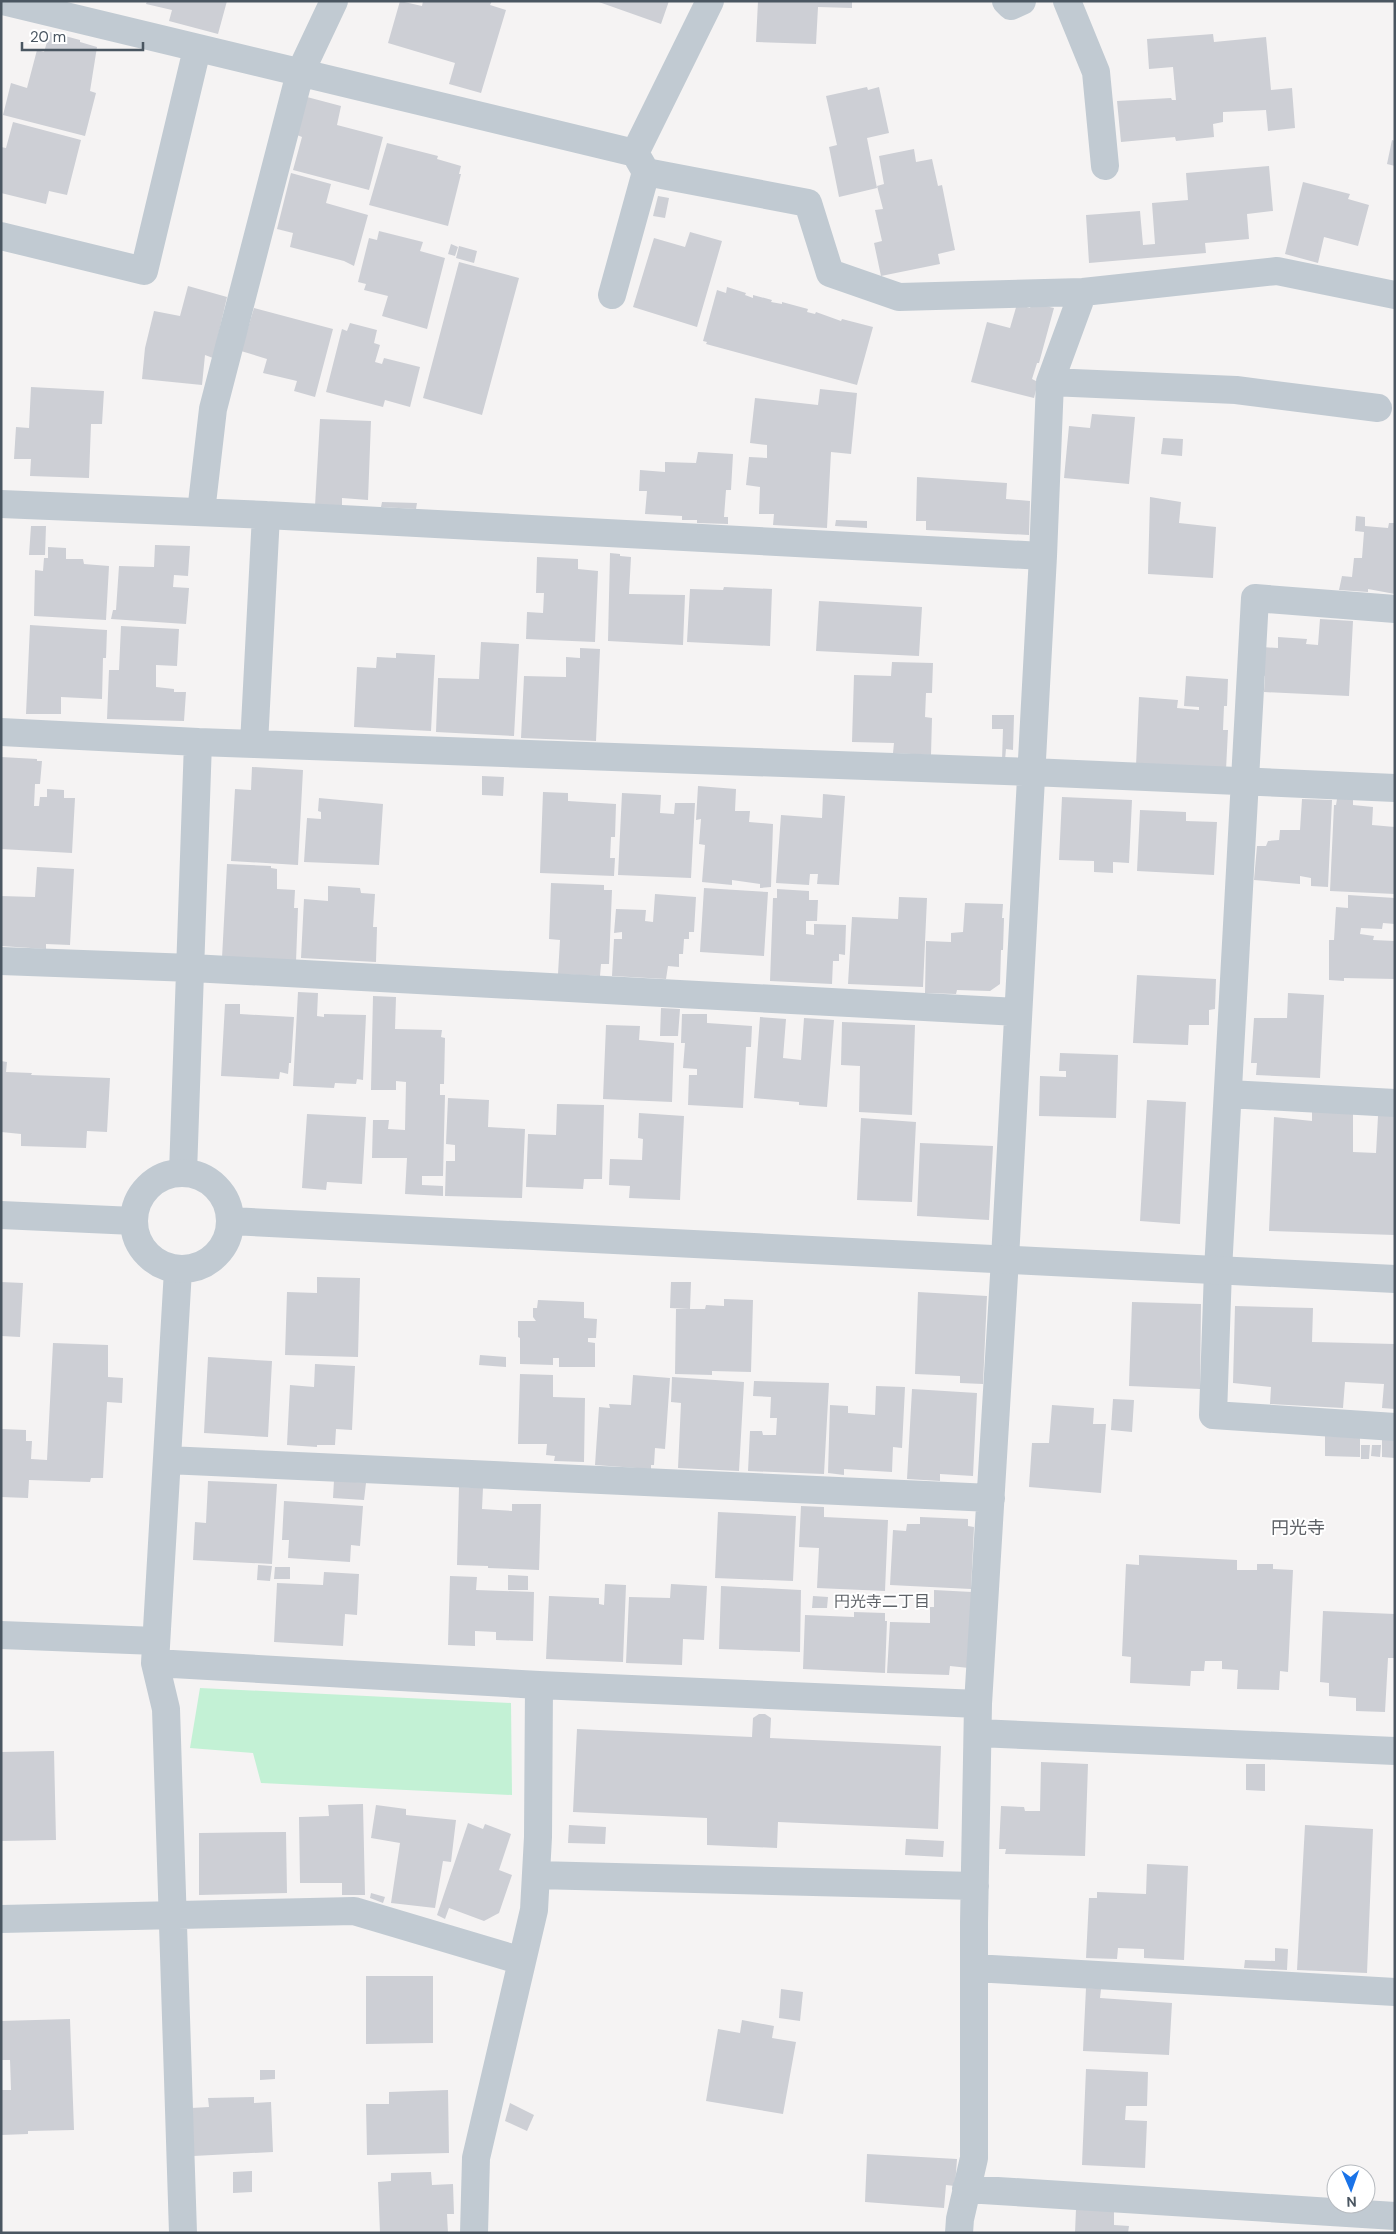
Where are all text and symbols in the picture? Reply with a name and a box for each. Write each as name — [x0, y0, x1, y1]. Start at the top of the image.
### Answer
scale bar — [22, 20, 144, 52]
text: 20 m — [30, 27, 66, 47]
district label: 円光寺 — [1271, 1516, 1325, 1540]
district label: 円光寺二丁目 — [834, 1591, 930, 1612]
north arrow — [1326, 2164, 1376, 2214]
text: N — [1346, 2193, 1357, 2211]

